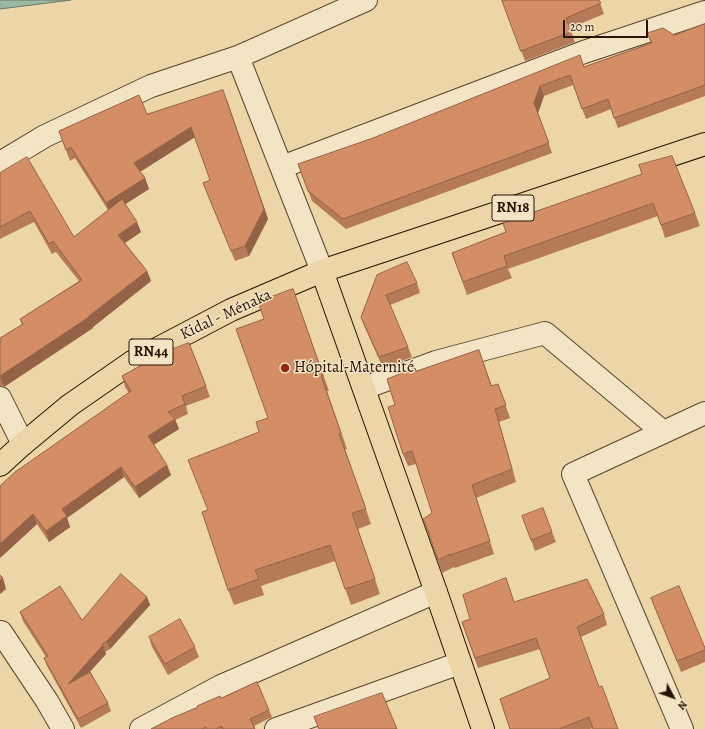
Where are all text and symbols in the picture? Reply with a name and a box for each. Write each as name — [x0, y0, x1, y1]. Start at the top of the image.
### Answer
scale bar — [565, 12, 650, 38]
text: 20 m — [570, 19, 594, 35]
road number: RN18 — [492, 195, 534, 221]
street label: Kidal - Ménaka — [177, 285, 275, 345]
road number: RN44 — [129, 339, 173, 365]
place label: Hópital-Maternité — [294, 358, 414, 378]
marker: Hópital-Maternité — [279, 362, 291, 374]
north arrow — [653, 677, 693, 717]
text: N — [674, 697, 691, 713]

